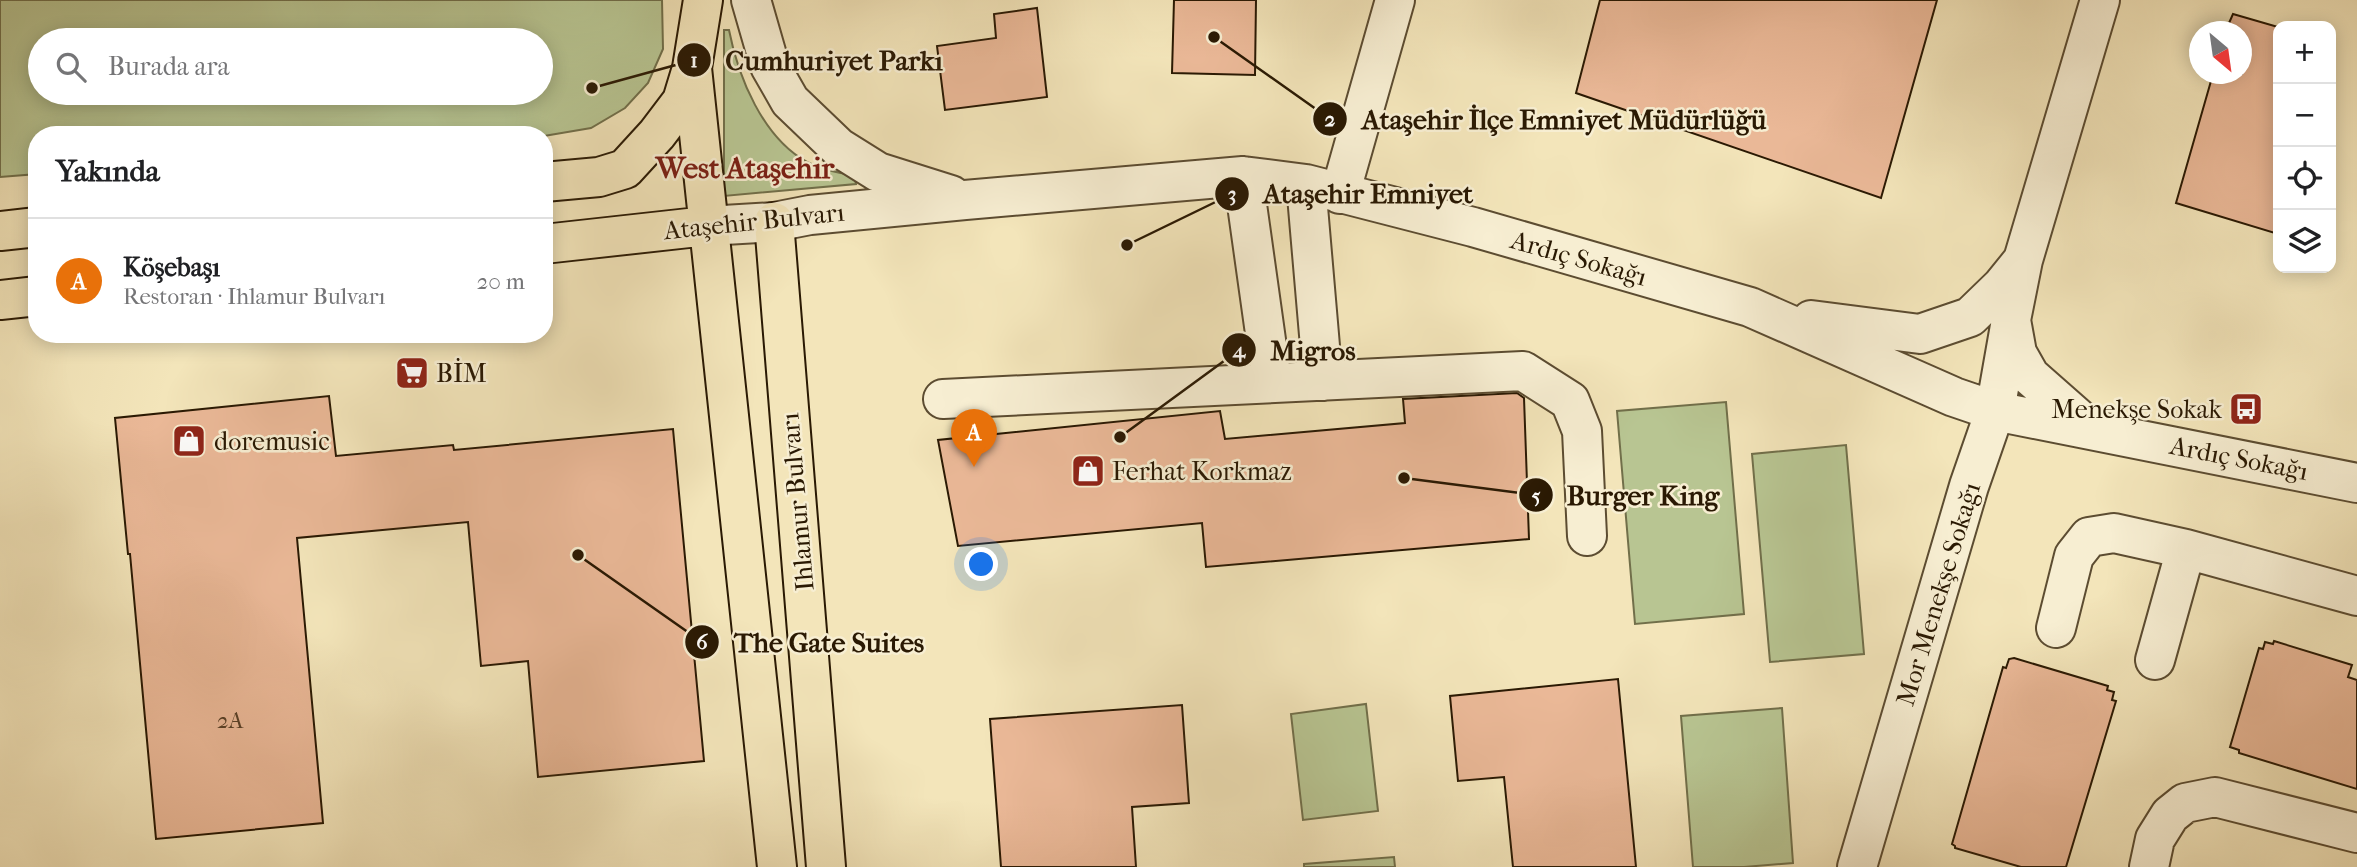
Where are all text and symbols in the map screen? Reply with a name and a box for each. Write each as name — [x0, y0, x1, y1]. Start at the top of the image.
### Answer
north arrow — [2189, 21, 2252, 84]
map controls — [2273, 21, 2336, 273]
button: + — [2273, 21, 2336, 84]
search box — [28, 28, 553, 105]
callout: Cumhuriyet Parkı — [676, 35, 956, 84]
text: Cumhuriyet Parkı — [725, 44, 943, 77]
icon: search — [52, 48, 90, 86]
text: 1 — [690, 48, 698, 72]
text: Burada ara — [108, 51, 230, 82]
button: − — [2273, 84, 2336, 147]
callout: Ataşehir İlçe Emniyet Müdürlüğü — [1313, 94, 1780, 143]
text: Ataşehir İlçe Emniyet Müdürlüğü — [1360, 103, 1766, 137]
text: 2 — [1325, 107, 1336, 131]
button: locate — [2273, 147, 2336, 210]
district label: West Ataşehir — [654, 151, 836, 186]
text: Yakında — [56, 154, 160, 189]
callout: Ataşehir Emniyet — [1214, 169, 1487, 218]
text: Ataşehir Emniyet — [1261, 177, 1474, 211]
text: 3 — [1228, 182, 1236, 206]
street label: Ataşehir Bulvarı — [661, 197, 846, 246]
button: layers — [2273, 210, 2336, 273]
street label: Ardıç Sokağı — [1506, 224, 1651, 293]
text: Köşebaşı — [123, 252, 220, 283]
text: A — [72, 268, 86, 295]
text: 20 m — [476, 268, 525, 295]
text: Restoran · Ihlamur Bulvarı — [123, 283, 385, 310]
callout: Migros — [1221, 325, 1369, 374]
text: Migros — [1270, 334, 1356, 367]
text: 4 — [1232, 338, 1247, 363]
supermarket icon: BİM — [393, 354, 431, 392]
place label: BİM — [436, 357, 487, 389]
bus stop icon: Menekşe Sokak — [2227, 390, 2265, 428]
place label: Menekşe Sokak — [2051, 394, 2223, 425]
pin: A — [951, 409, 997, 467]
street label: Ihlamur Bulvarı — [774, 411, 821, 592]
shop icon: doremusic — [170, 422, 208, 460]
place label: doremusic — [214, 426, 330, 457]
street label: Ardıç Sokağı — [2166, 430, 2311, 487]
shop icon: Ferhat Korkmaz — [1069, 452, 1107, 490]
place label: Ferhat Korkmaz — [1112, 456, 1292, 487]
callout: Burger King — [1518, 471, 1734, 520]
street label: Mor Menekşe Sokağı — [1890, 478, 1987, 710]
text: Burger King — [1567, 479, 1720, 512]
text: 5 — [1531, 484, 1541, 508]
your location — [964, 547, 998, 581]
callout: The Gate Suites — [685, 617, 938, 666]
text: The Gate Suites — [733, 626, 924, 659]
text: 6 — [696, 630, 708, 654]
house number: 2A — [217, 707, 244, 734]

